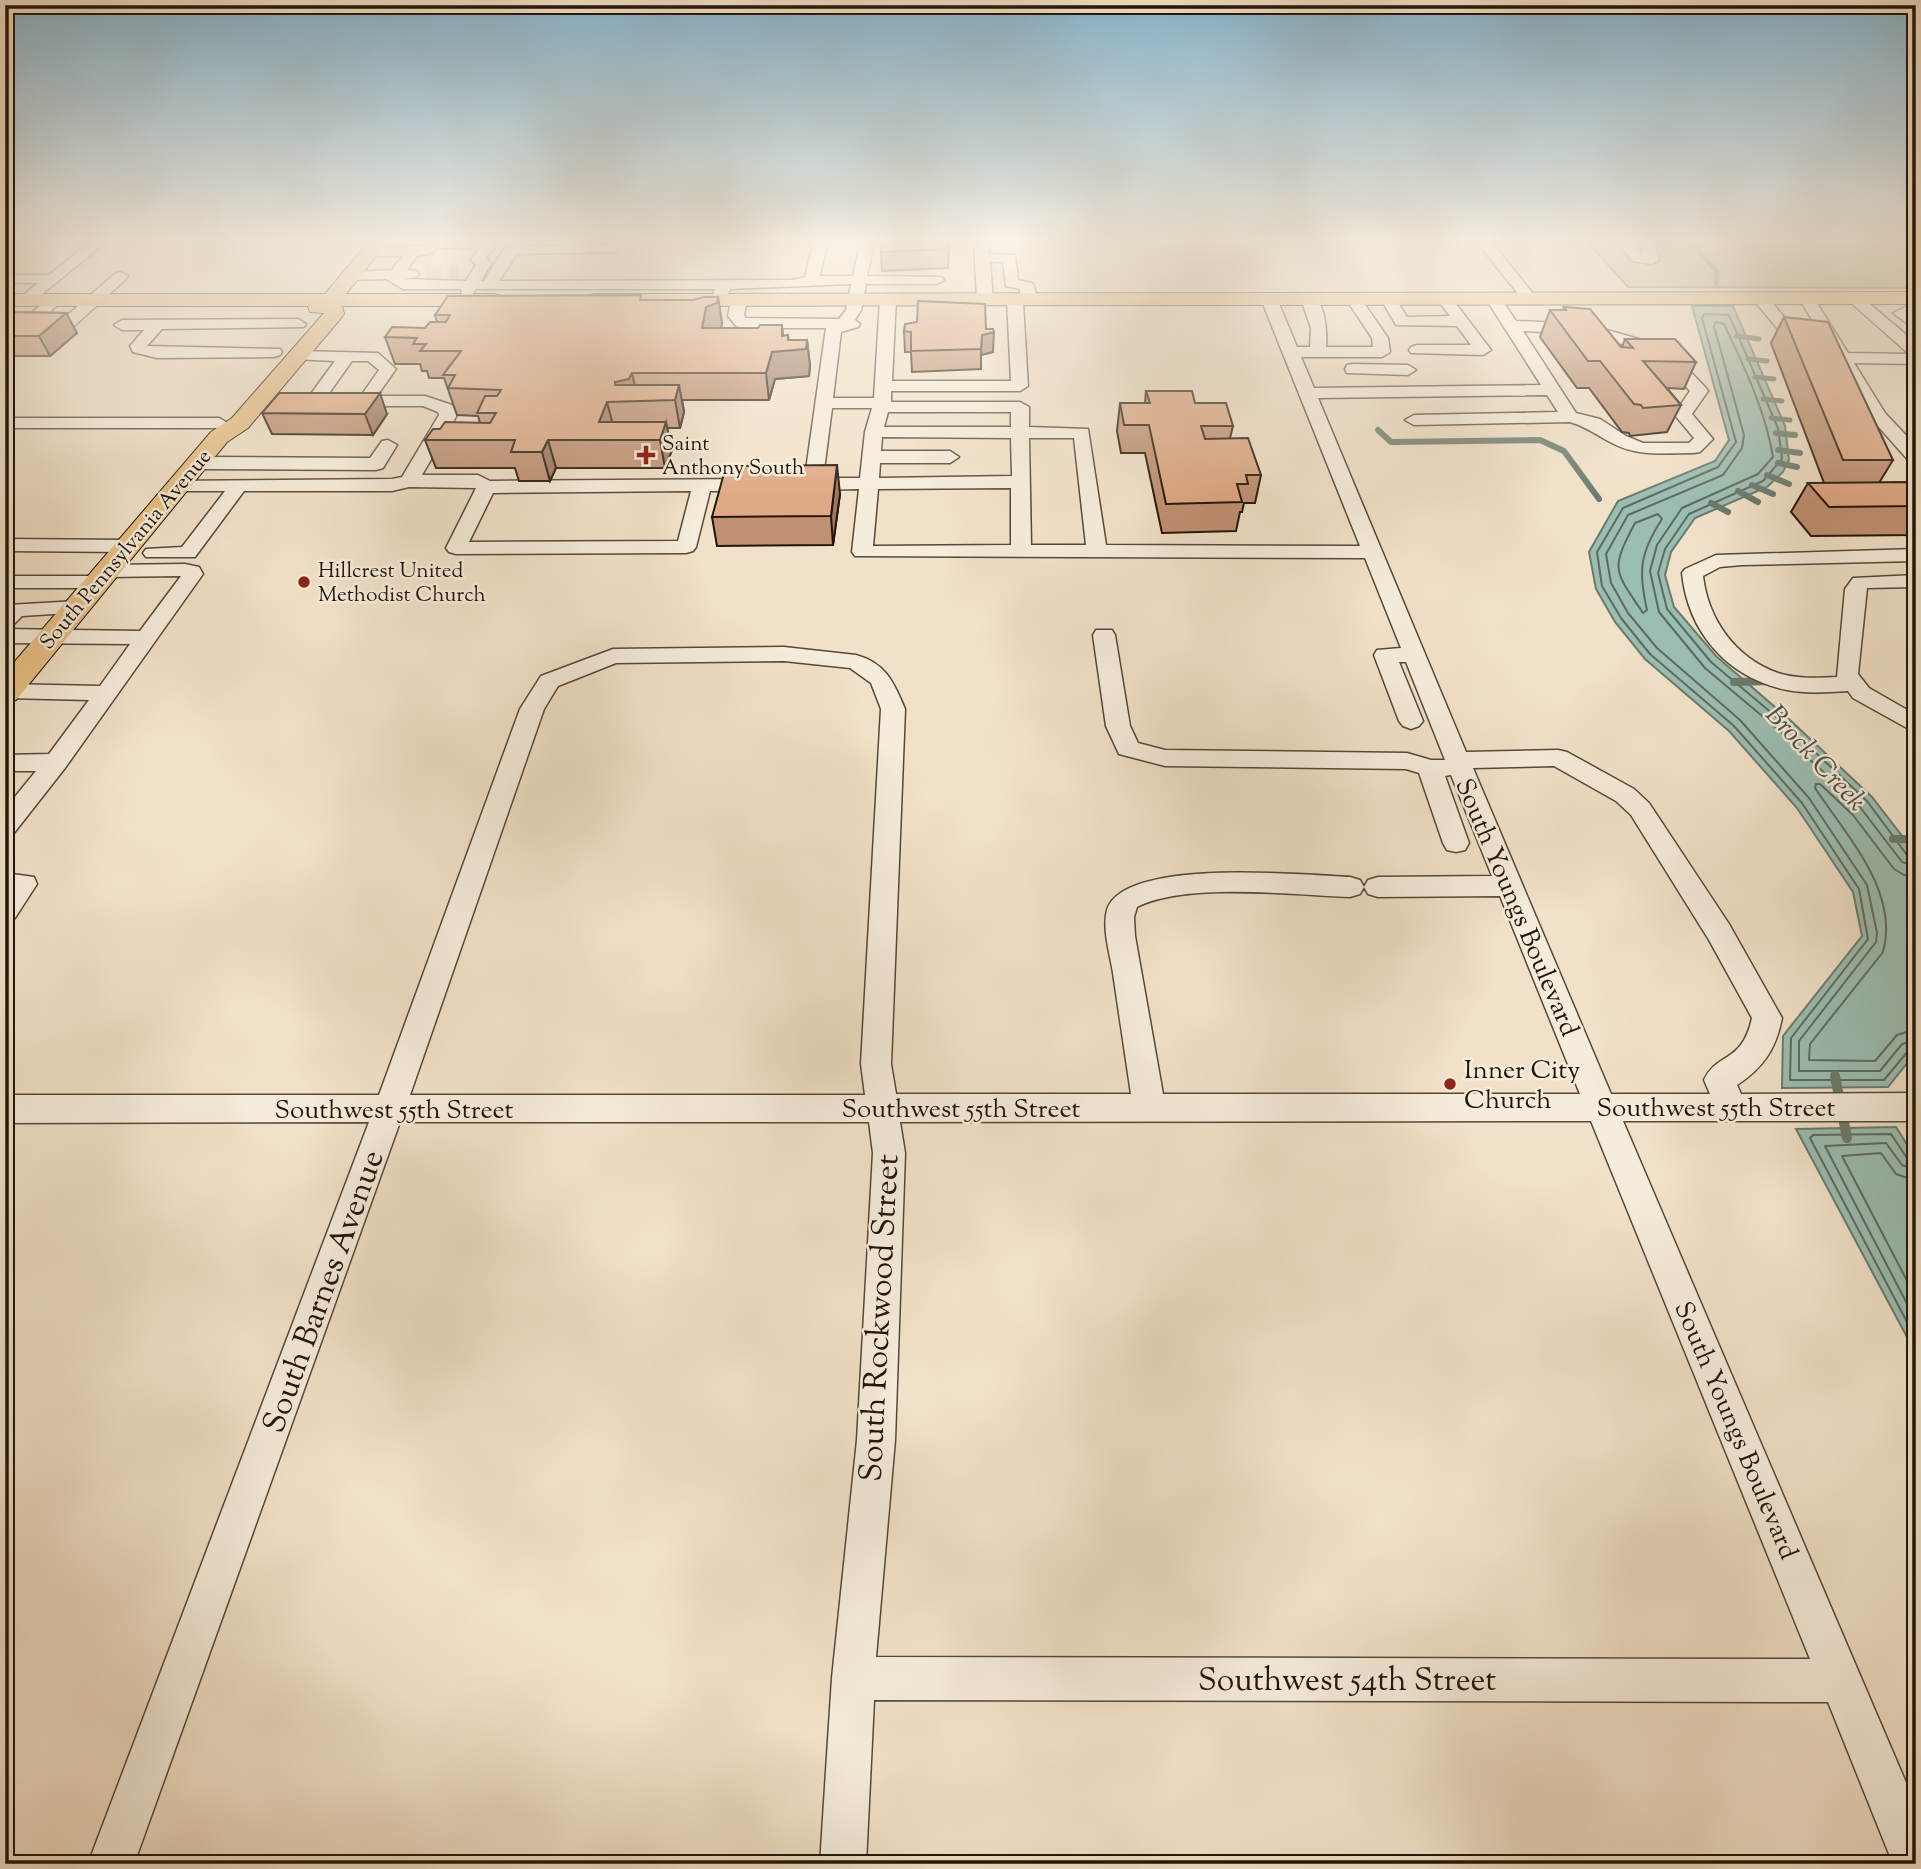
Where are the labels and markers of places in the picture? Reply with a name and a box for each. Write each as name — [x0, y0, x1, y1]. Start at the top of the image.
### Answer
place label: Saint Anthony South — [662, 430, 804, 484]
marker: Saint Anthony South — [636, 445, 656, 465]
place label: Hillcrest United Methodist Church — [318, 557, 486, 611]
marker: Hillcrest United Methodist Church — [296, 574, 312, 590]
place label: Inner City Church — [1464, 1053, 1580, 1120]
marker: Inner City Church — [1442, 1076, 1458, 1092]

